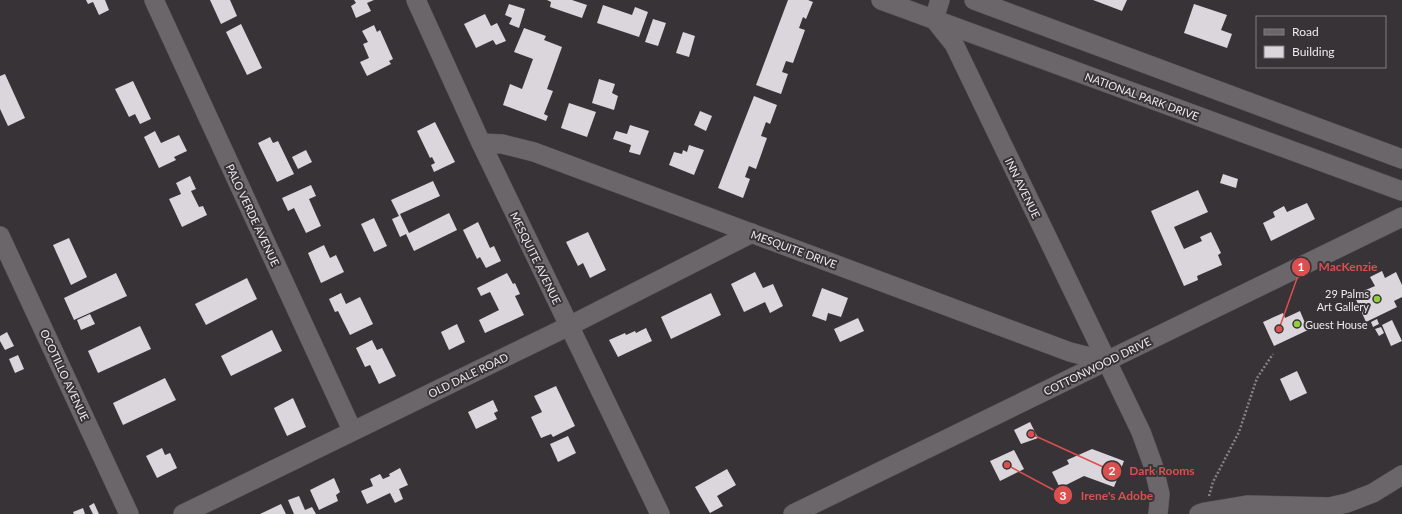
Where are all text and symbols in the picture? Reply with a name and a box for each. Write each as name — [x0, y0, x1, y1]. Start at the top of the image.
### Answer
legend — [1256, 16, 1386, 68]
text: Road — [1292, 24, 1319, 39]
text: Building — [1292, 44, 1335, 59]
street label: NATIONAL PARK DRIVE — [1083, 69, 1201, 123]
street label: INN AVENUE — [1003, 156, 1043, 220]
street label: PALO VERDE AVENUE — [224, 162, 282, 268]
street label: MESQUITE AVENUE — [508, 210, 564, 306]
street label: MESQUITE DRIVE — [749, 227, 839, 271]
callout: MacKenzie — [1291, 255, 1386, 279]
text: 1 — [1298, 259, 1305, 274]
text: MacKenzie — [1319, 259, 1378, 274]
place label: 29 Palms Art Gallery — [1317, 287, 1369, 313]
marker: 29 Palms Art Gallery — [1372, 294, 1382, 304]
place label: Guest House — [1305, 318, 1368, 331]
marker: Guest House — [1292, 319, 1302, 329]
street label: OCOTILLO AVENUE — [38, 327, 92, 423]
street label: COTTONWOOD DRIVE — [1041, 334, 1153, 398]
street label: OLD DALE ROAD — [426, 350, 510, 400]
callout: Dark Rooms — [1102, 459, 1203, 483]
text: 2 — [1109, 463, 1116, 478]
text: Dark Rooms — [1129, 463, 1195, 478]
callout: Irene's Adobe — [1053, 483, 1162, 507]
text: 3 — [1060, 488, 1067, 503]
text: Irene's Adobe — [1081, 488, 1154, 503]

